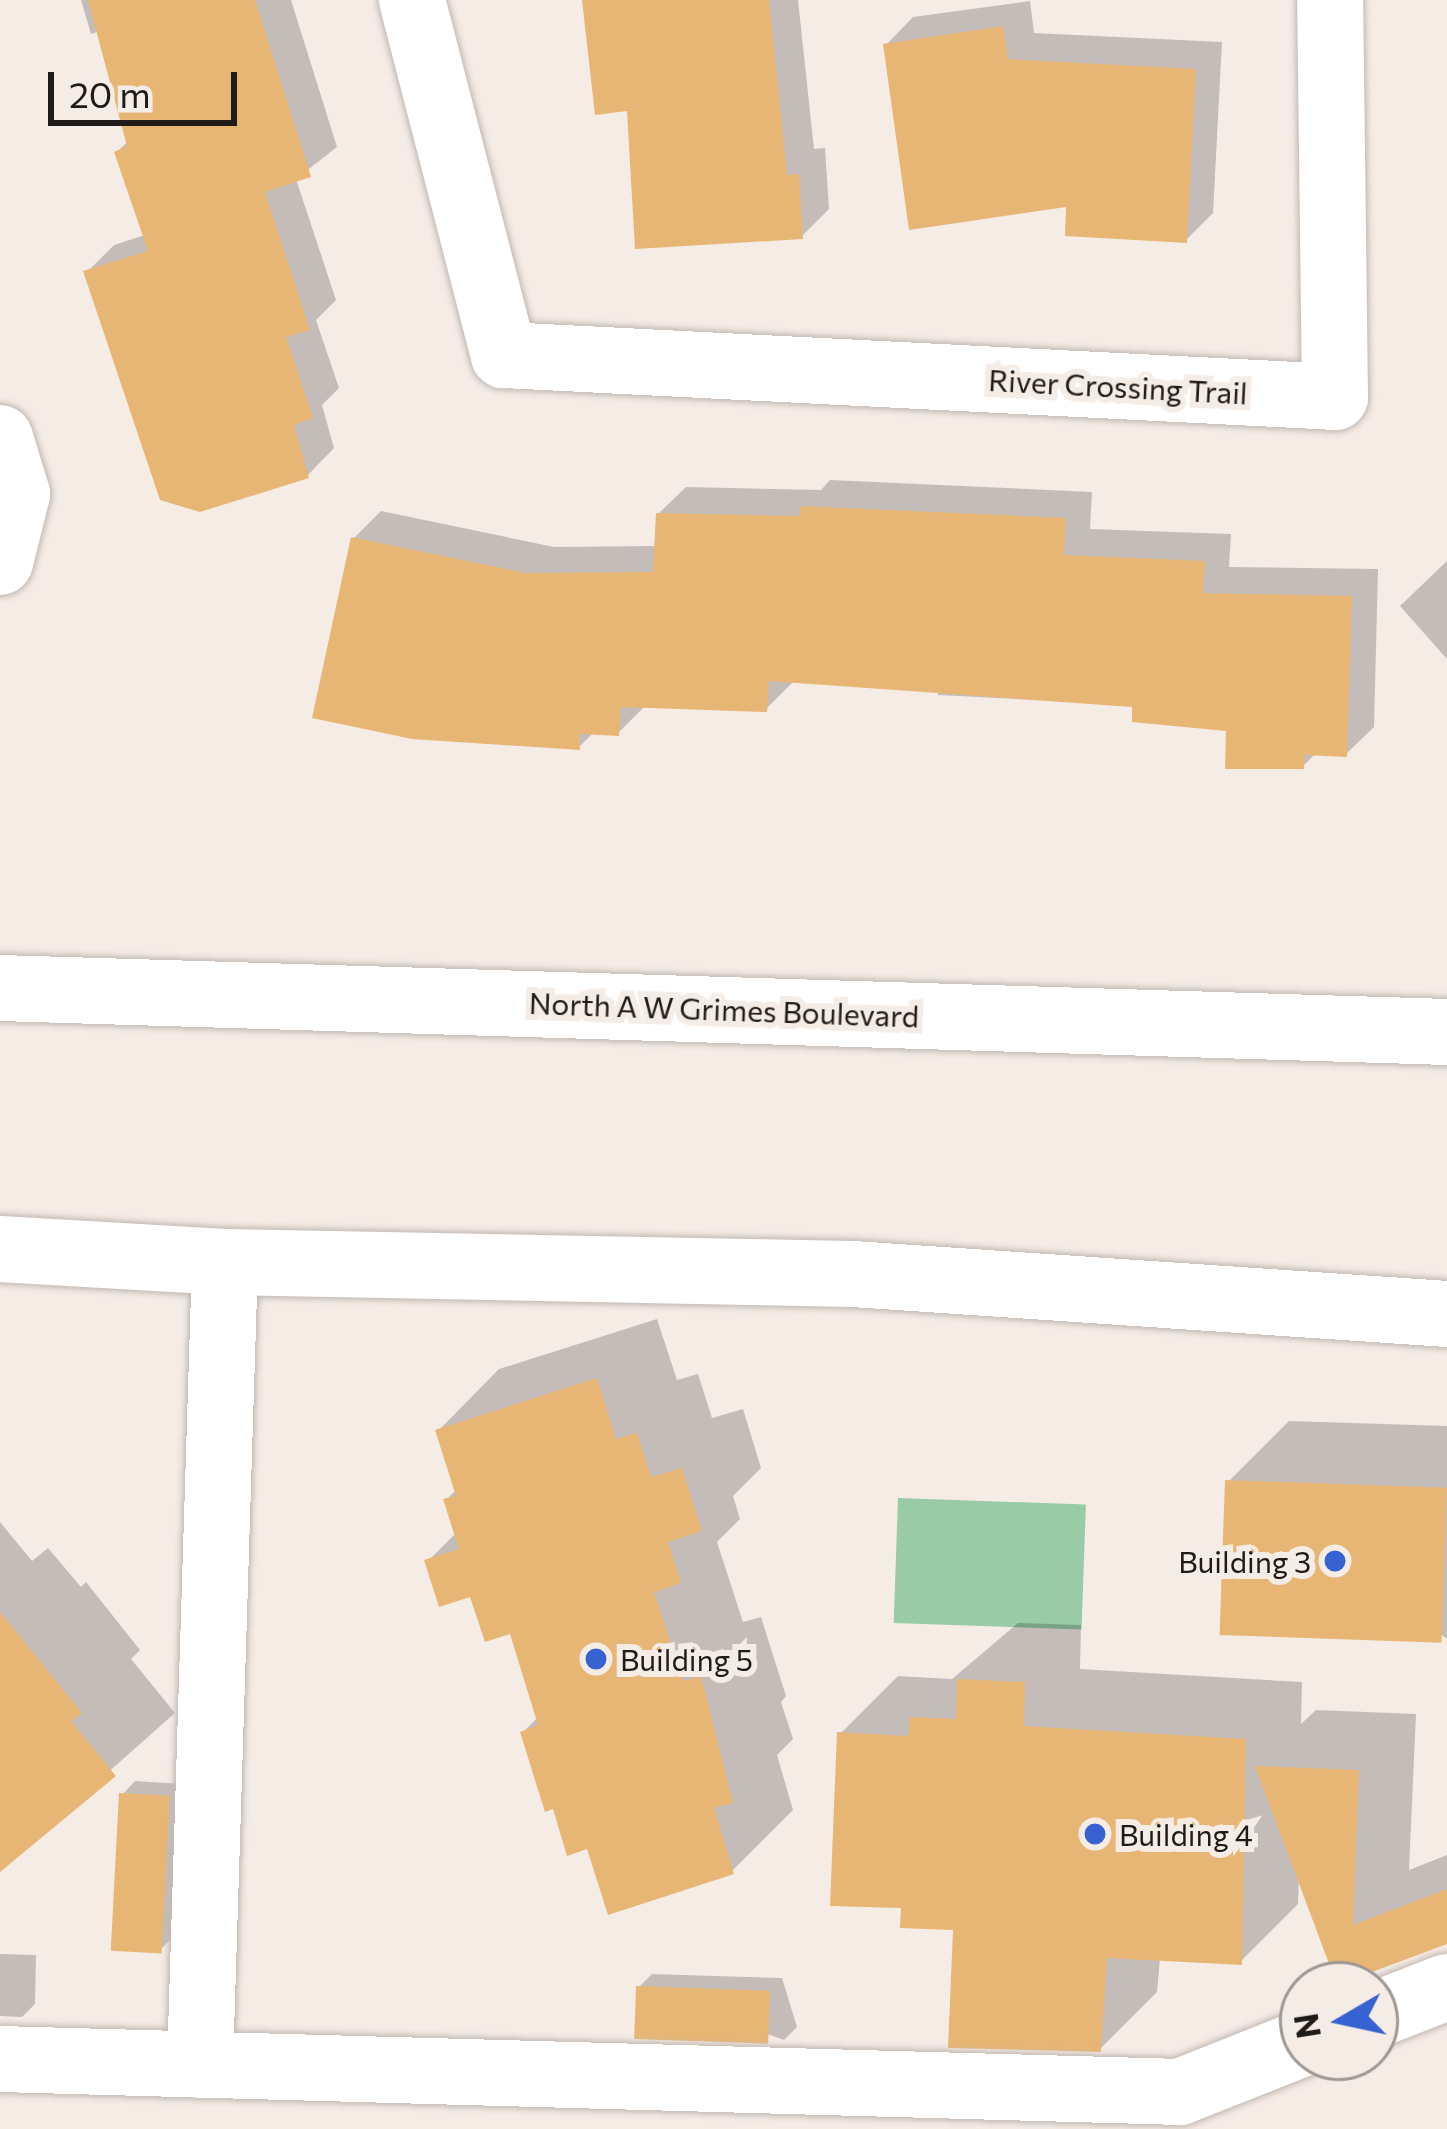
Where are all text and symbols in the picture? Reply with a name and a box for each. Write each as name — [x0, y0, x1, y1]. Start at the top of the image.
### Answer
scale bar — [54, 48, 243, 122]
text: 20 m — [69, 71, 151, 115]
street label: River Crossing Trail — [988, 361, 1248, 411]
street label: North A W Grimes Boulevard — [528, 984, 920, 1034]
place label: Building 3 — [1178, 1543, 1311, 1579]
marker: Building 3 — [1322, 1548, 1348, 1574]
place label: Building 5 — [620, 1641, 753, 1677]
marker: Building 5 — [583, 1646, 609, 1672]
place label: Building 4 — [1119, 1816, 1253, 1852]
marker: Building 4 — [1082, 1821, 1108, 1847]
north arrow — [1279, 1961, 1399, 2081]
text: N — [1284, 2011, 1328, 2042]

